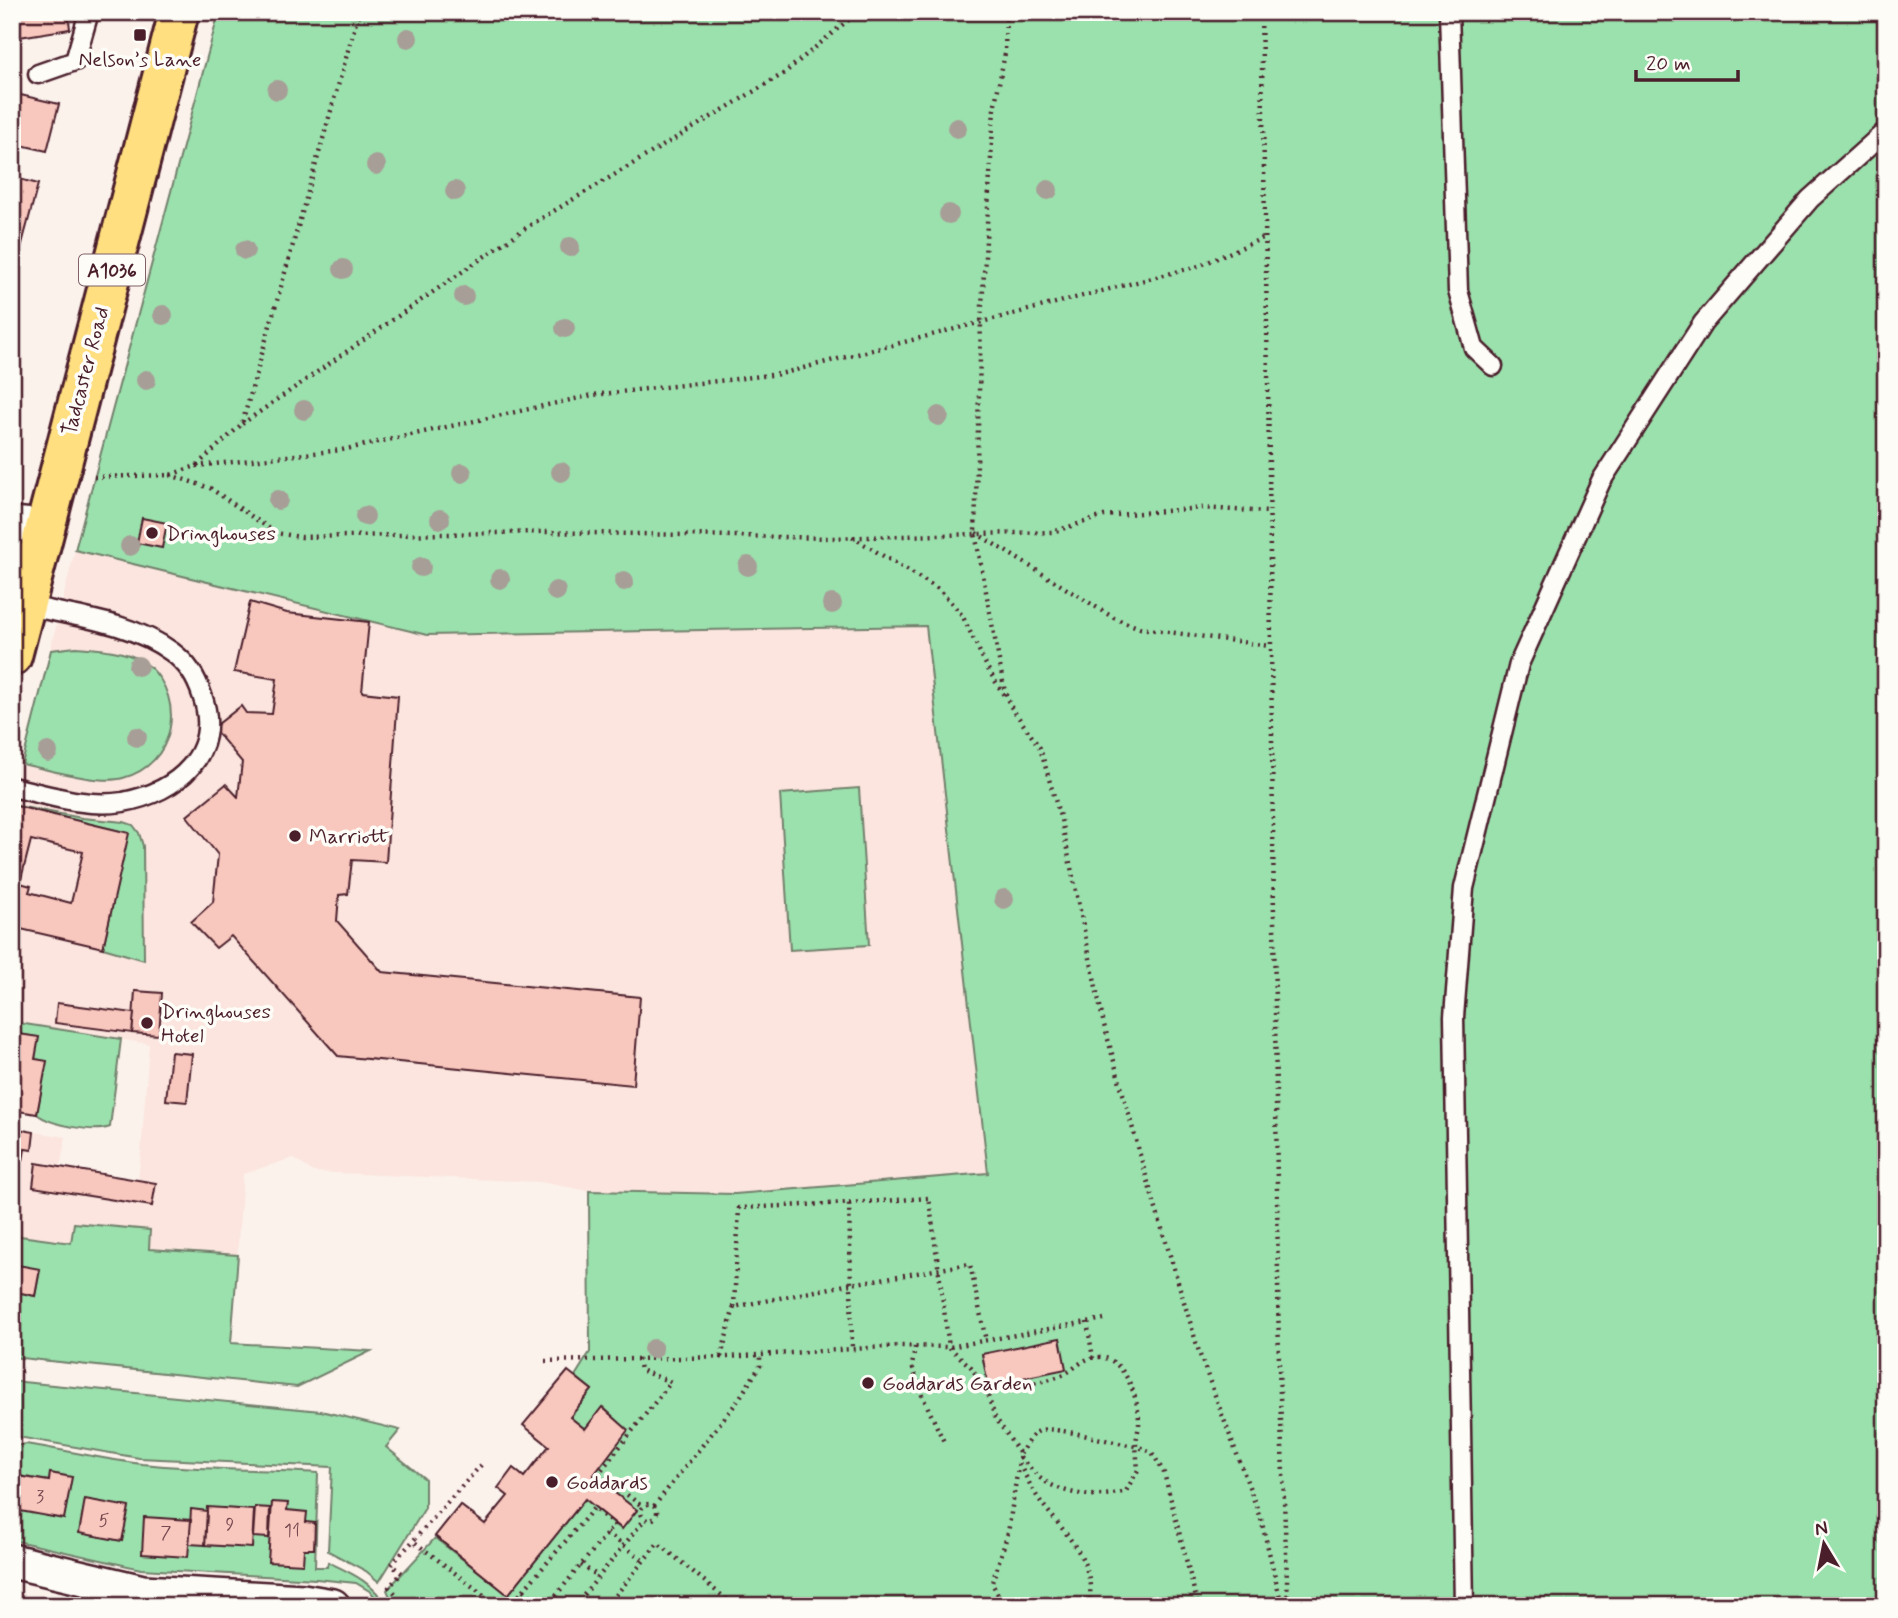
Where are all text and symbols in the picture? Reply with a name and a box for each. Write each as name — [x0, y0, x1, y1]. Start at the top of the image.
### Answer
marker: Nelson’s Lane — [132, 27, 148, 43]
scale bar — [1636, 38, 1737, 82]
place label: Nelson’s Lane — [78, 46, 202, 74]
text: 20 m — [1646, 50, 1691, 78]
road number: A1036 — [79, 254, 145, 286]
street label: Tadcaster Road — [55, 304, 117, 439]
place label: Dringhouses — [166, 520, 276, 548]
marker: Dringhouses — [144, 525, 160, 541]
place label: Marriott — [309, 823, 390, 851]
marker: Marriott — [287, 828, 303, 844]
place label: Dringhouses Hotel — [161, 998, 271, 1050]
marker: Dringhouses Hotel — [139, 1015, 155, 1031]
place label: Goddards Garden — [882, 1370, 1033, 1398]
marker: Goddards Garden — [860, 1375, 876, 1391]
place label: Goddards — [566, 1469, 648, 1497]
marker: Goddards — [544, 1474, 560, 1490]
house number: 3 — [36, 1485, 44, 1509]
house number: 5 — [99, 1509, 110, 1533]
north arrow — [1790, 1510, 1860, 1580]
house number: 9 — [226, 1513, 235, 1537]
text: N — [1813, 1515, 1830, 1542]
house number: 11 — [284, 1519, 300, 1543]
house number: 7 — [161, 1521, 172, 1545]

